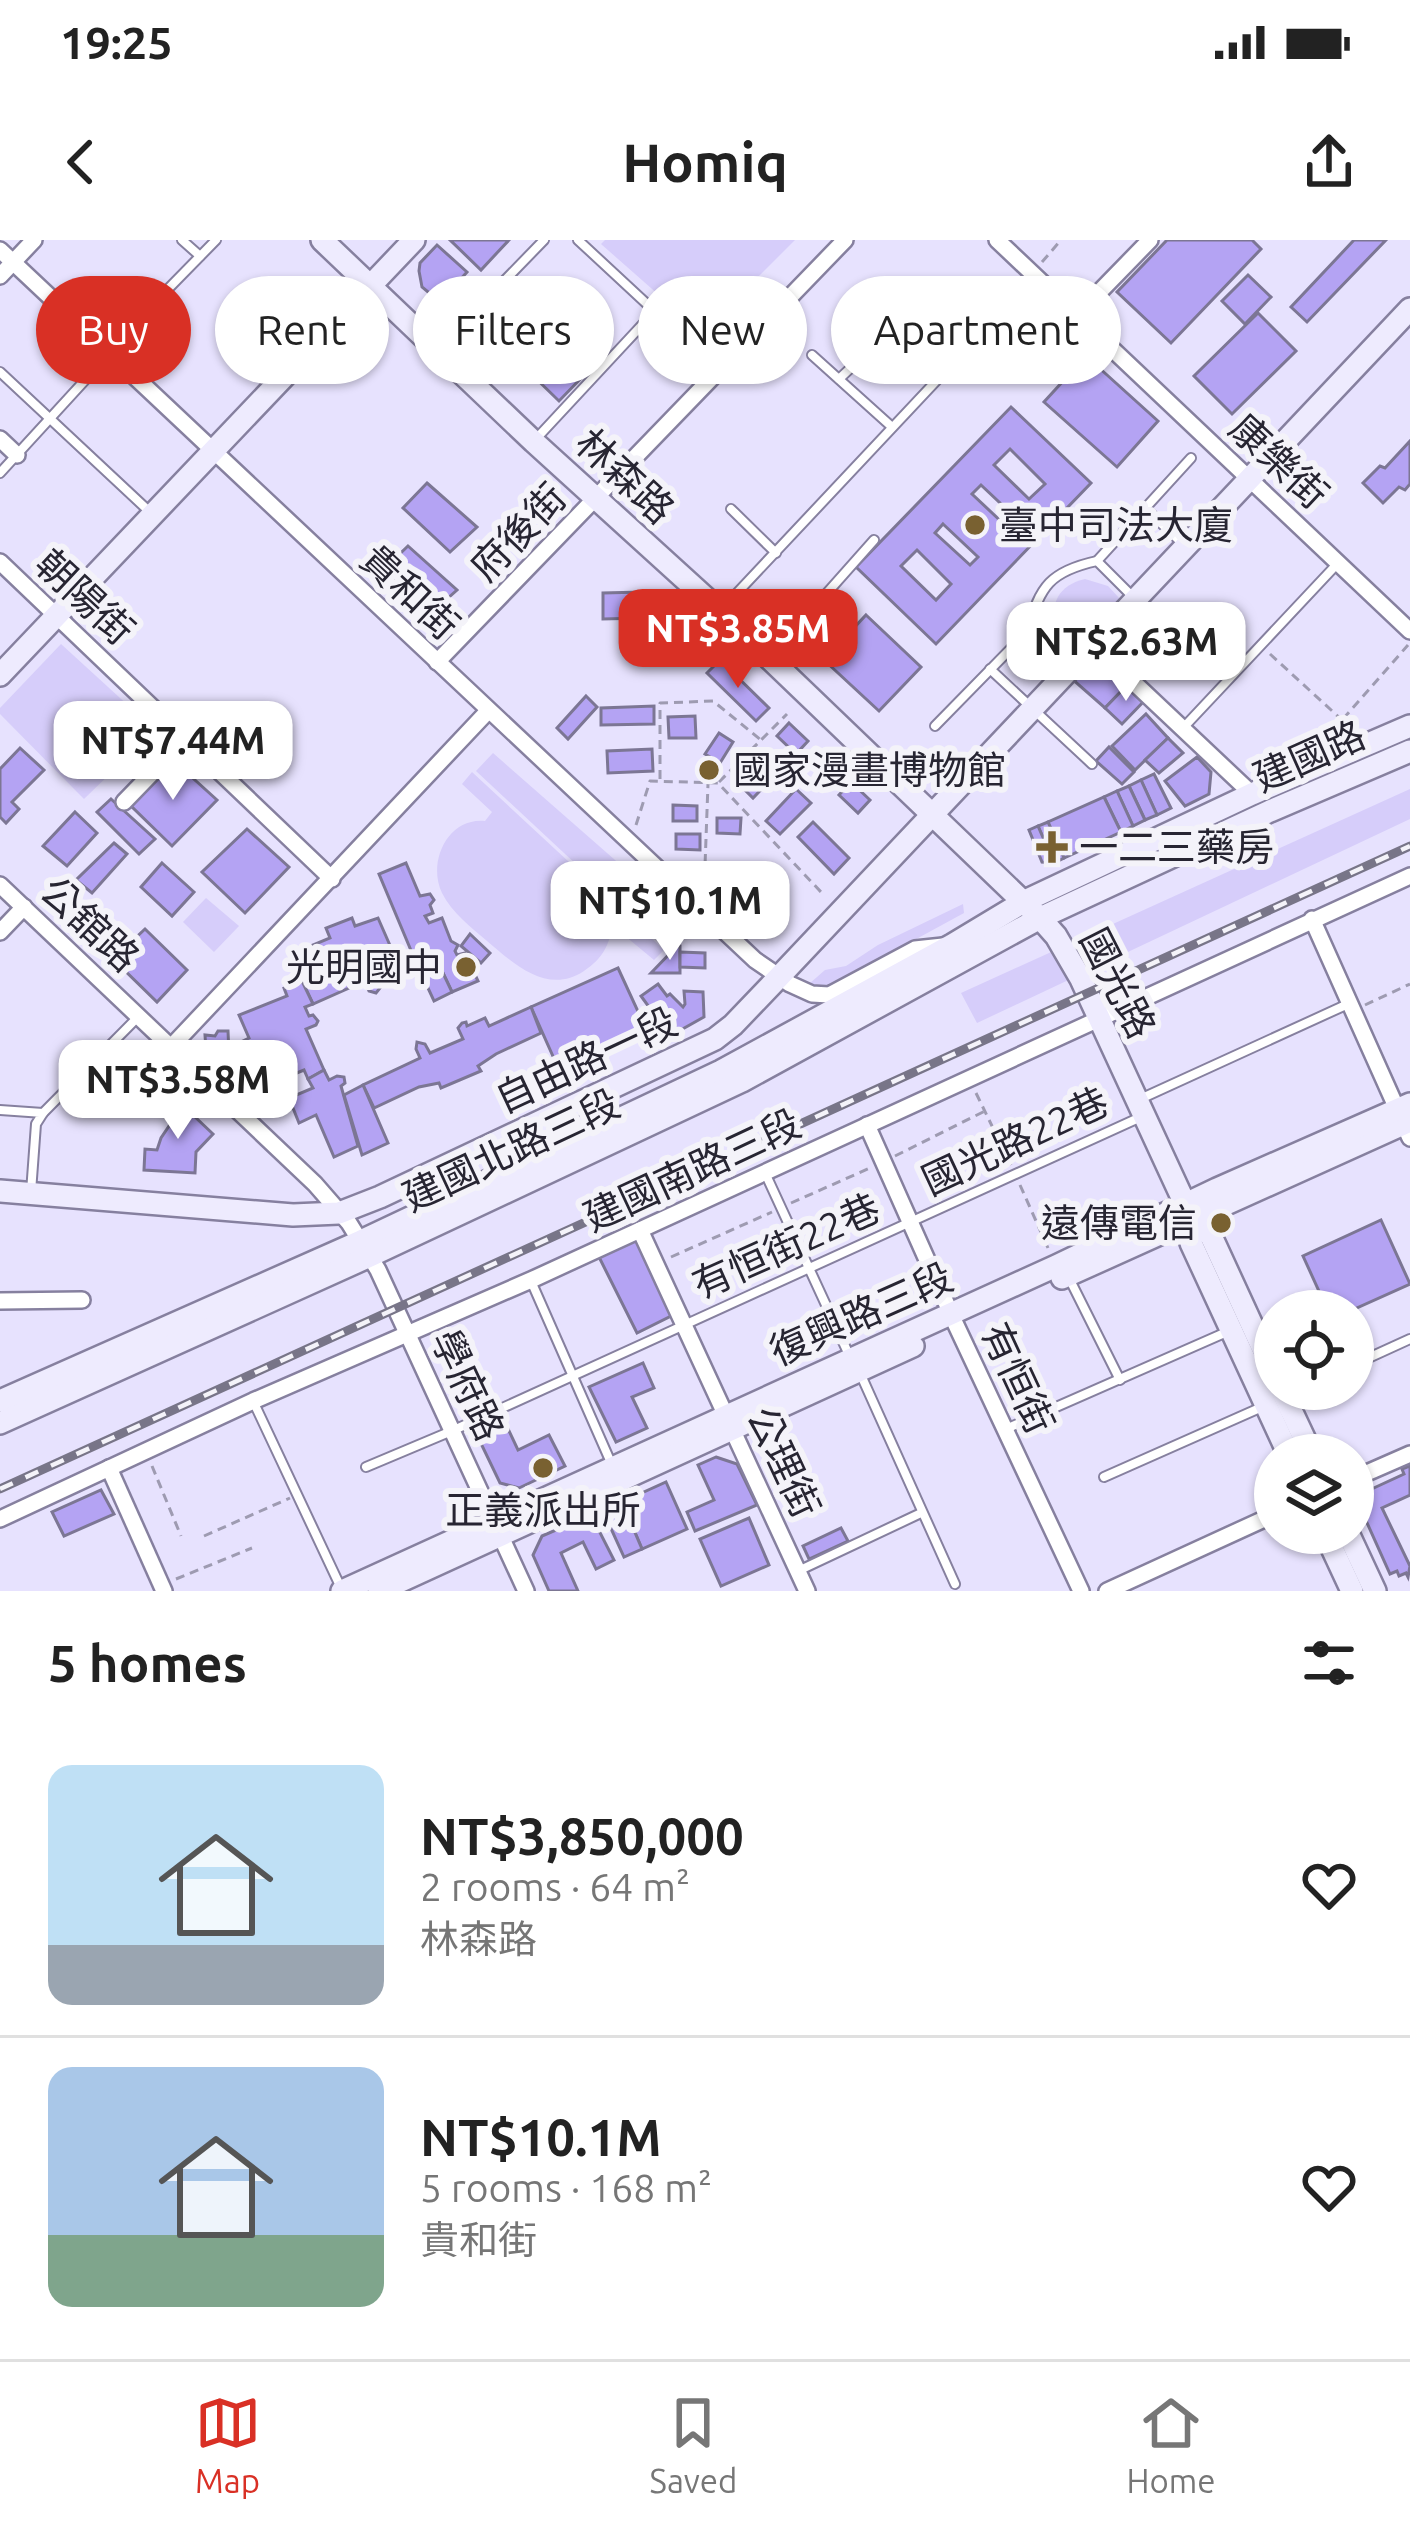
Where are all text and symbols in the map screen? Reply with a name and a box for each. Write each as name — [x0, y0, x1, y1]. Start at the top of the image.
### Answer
text: 19:25 — [60, 17, 173, 68]
icon: back — [48, 129, 114, 195]
icon: share — [1296, 129, 1362, 195]
text: Homiq — [622, 132, 788, 192]
chip: Buy — [36, 276, 191, 384]
chip: Rent — [215, 276, 389, 384]
chip: Filters — [413, 276, 614, 384]
chip: New — [638, 276, 807, 384]
chip: Apartment — [831, 276, 1121, 384]
street label: 康樂街 — [1222, 405, 1337, 516]
street label: 林森路 — [568, 420, 683, 531]
street label: 府後街 — [462, 475, 574, 589]
place label: 臺中司法大廈 — [999, 503, 1233, 546]
marker: 臺中司法大廈 — [962, 512, 988, 538]
street label: 貴和街 — [353, 536, 468, 647]
street label: 朝陽街 — [28, 541, 143, 652]
pin: NT$3.85M — [614, 589, 862, 691]
pin: NT$2.63M — [1002, 602, 1250, 704]
text: NT$3.85M — [646, 606, 830, 649]
text: NT$2.63M — [1034, 619, 1218, 662]
pin: NT$7.44M — [49, 701, 297, 803]
street label: 建國路 — [1247, 712, 1371, 799]
text: NT$7.44M — [81, 718, 265, 761]
place label: 國家漫畫博物館 — [733, 748, 1006, 791]
marker: 國家漫畫博物館 — [696, 757, 722, 783]
place label: 一二三藥房 — [1079, 825, 1274, 868]
marker: 一二三藥房 — [1036, 831, 1068, 863]
pin: NT$10.1M — [546, 861, 794, 963]
street label: 公舘路 — [33, 868, 148, 979]
text: NT$10.1M — [578, 878, 762, 921]
street label: 國光路 — [1073, 921, 1164, 1045]
place label: 光明國中 — [286, 945, 442, 988]
marker: 光明國中 — [453, 954, 479, 980]
street label: 自由路一段 — [488, 999, 683, 1120]
pin: NT$3.58M — [54, 1040, 302, 1142]
text: NT$3.58M — [86, 1057, 270, 1100]
street label: 國光路22巷 — [915, 1079, 1115, 1202]
street label: 建國北路三段 — [396, 1081, 626, 1218]
street label: 建國南路三段 — [577, 1101, 807, 1238]
street label: 有恒街22巷 — [686, 1185, 886, 1306]
place label: 遠傳電信 — [1041, 1201, 1197, 1244]
marker: 遠傳電信 — [1208, 1210, 1234, 1236]
street label: 復興路三段 — [763, 1254, 959, 1373]
map controls — [1254, 1290, 1374, 1554]
button: locate — [1254, 1290, 1374, 1410]
street label: 有恒街 — [974, 1316, 1063, 1440]
street label: 學府路 — [424, 1323, 513, 1447]
street label: 公理街 — [740, 1400, 829, 1524]
button: layers — [1254, 1434, 1374, 1554]
marker: 正義派出所 — [530, 1455, 556, 1481]
place label: 正義派出所 — [445, 1488, 641, 1531]
icon: filters — [1296, 1630, 1362, 1696]
text: 5 homes — [48, 1634, 247, 1692]
text: NT$3,850,000 — [420, 1807, 744, 1865]
icon: home — [144, 1813, 288, 1957]
icon: heart — [1296, 1852, 1362, 1918]
text: 2 rooms · 64 m² — [420, 1865, 690, 1908]
text: 林森路 — [420, 1917, 537, 1960]
text: NT$10.1M — [420, 2108, 662, 2166]
icon: home — [144, 2115, 288, 2259]
icon: heart — [1296, 2154, 1362, 2220]
text: 5 rooms · 168 m² — [420, 2166, 712, 2209]
text: 貴和街 — [420, 2218, 537, 2261]
tab: Map — [195, 2390, 261, 2499]
tab: Saved — [650, 2390, 737, 2499]
tab: Home — [1126, 2390, 1215, 2499]

